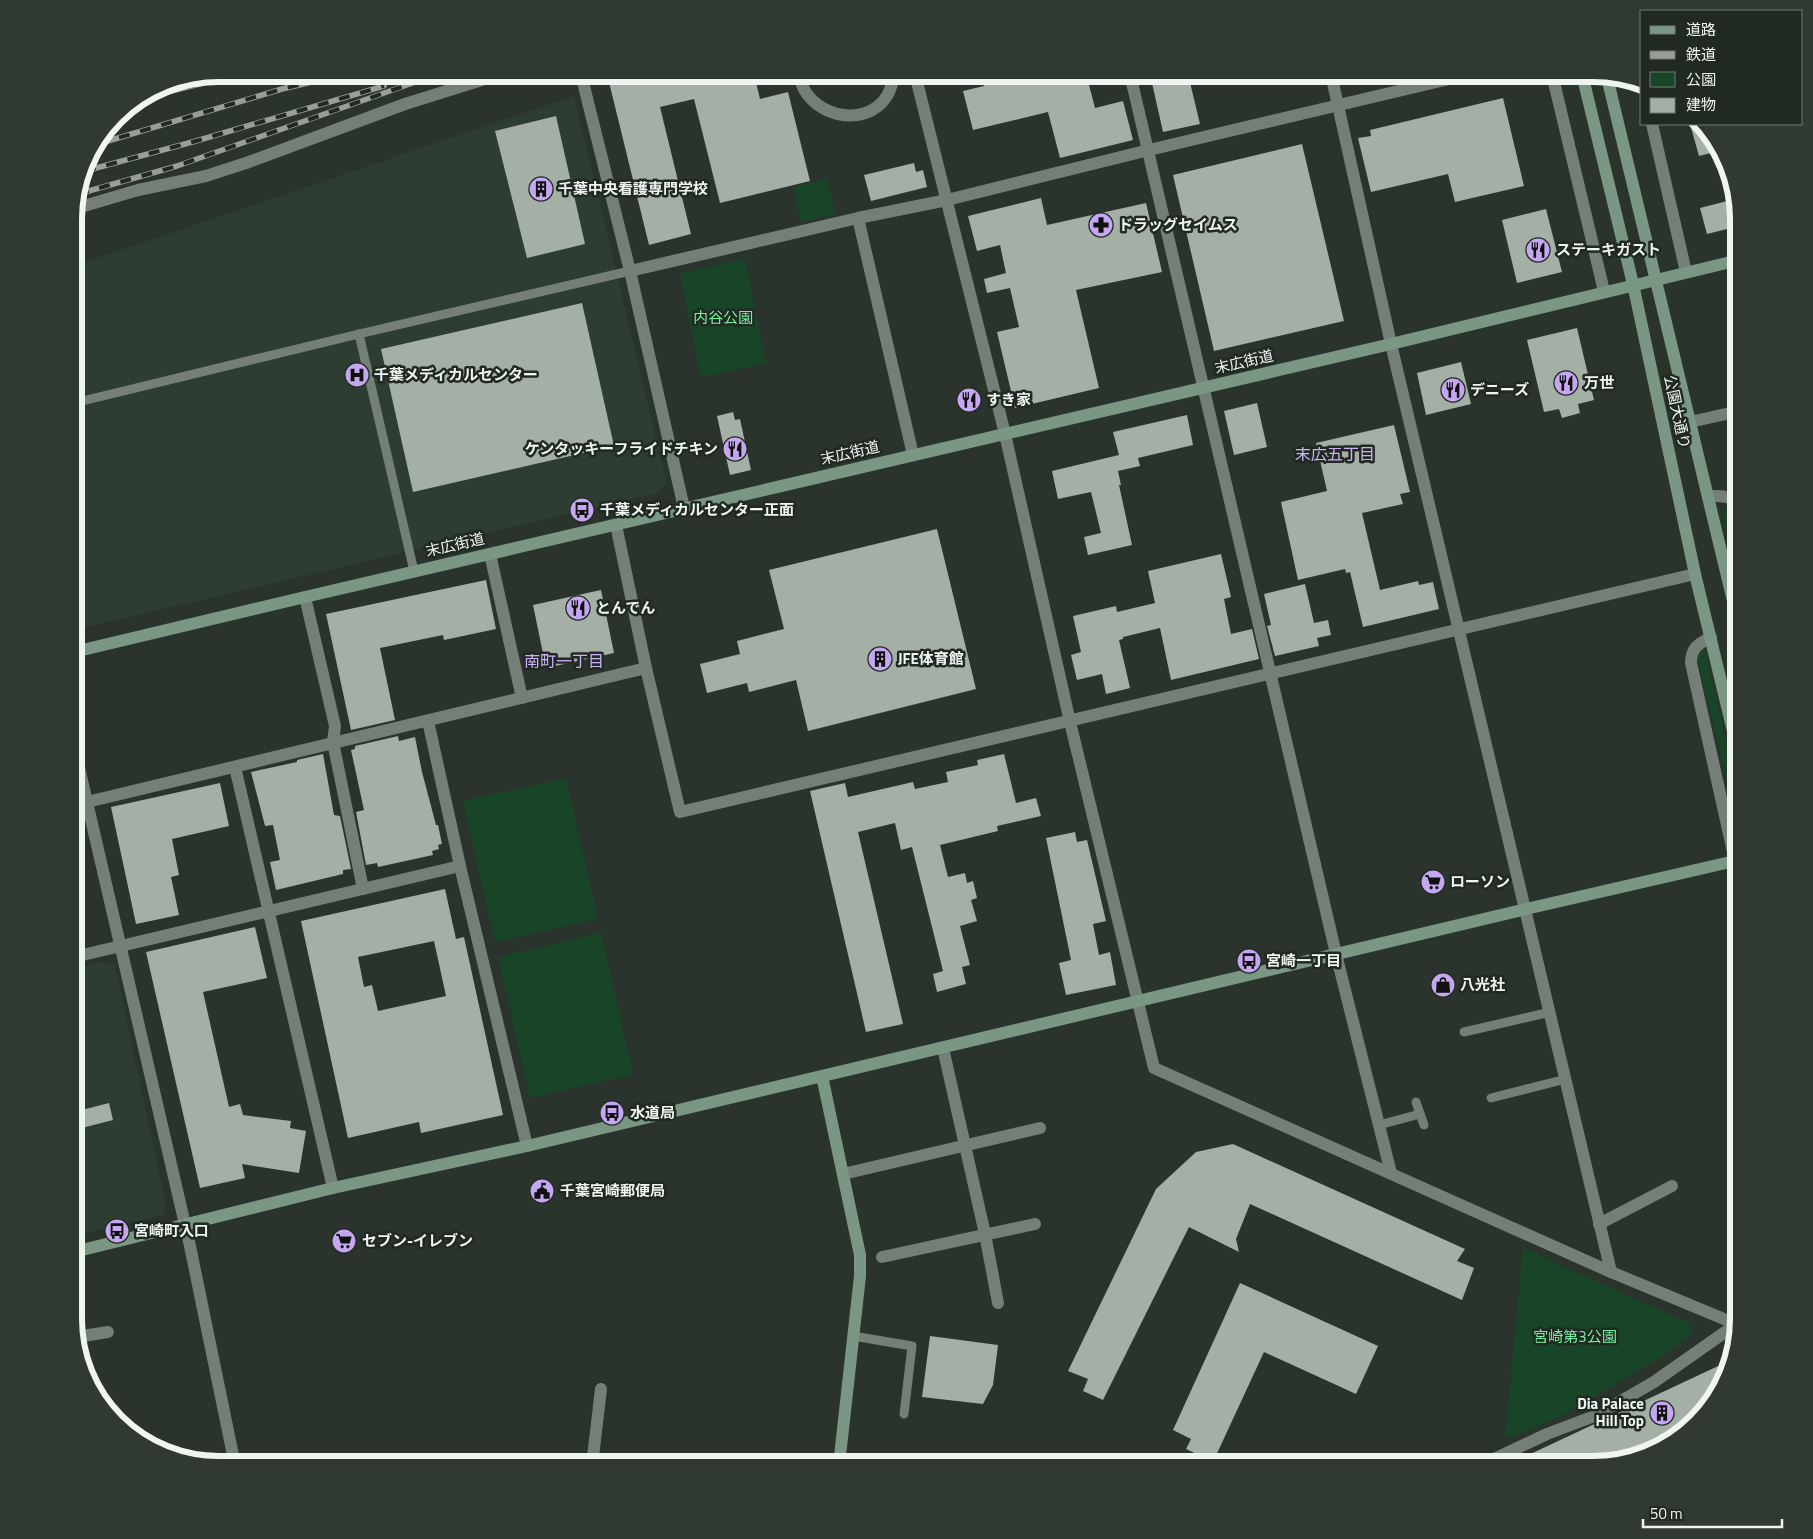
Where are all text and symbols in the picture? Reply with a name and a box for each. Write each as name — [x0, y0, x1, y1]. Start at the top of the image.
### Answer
legend — [1640, 10, 1803, 125]
text: 道路 — [1686, 18, 1716, 41]
text: 鉄道 — [1686, 43, 1716, 66]
text: 公園 — [1686, 68, 1716, 91]
text: 建物 — [1686, 93, 1716, 116]
building icon: 千葉中央看護専門学校 — [528, 176, 554, 202]
place label: 千葉中央看護専門学校 — [558, 177, 708, 200]
pharmacy icon: ドラッグセイムス — [1088, 212, 1114, 238]
place label: ドラッグセイムス — [1118, 213, 1238, 236]
restaurant icon: ステーキガスト — [1525, 237, 1551, 263]
place label: ステーキガスト — [1556, 238, 1661, 261]
park label: 内谷公園 — [693, 306, 753, 329]
street label: 末広街道 — [1212, 344, 1276, 379]
hospital icon: 千葉メディカルセンター — [344, 362, 370, 388]
place label: 千葉メディカルセンター — [374, 363, 538, 386]
restaurant icon: 万世 — [1553, 370, 1579, 396]
place label: 万世 — [1584, 371, 1614, 394]
street label: 公園大通り — [1658, 373, 1697, 451]
restaurant icon: デニーズ — [1440, 377, 1466, 403]
place label: デニーズ — [1470, 378, 1529, 401]
restaurant icon: すき家 — [956, 387, 982, 413]
place label: すき家 — [986, 388, 1031, 411]
street label: 末広街道 — [818, 435, 882, 470]
restaurant icon: ケンタッキーフライドチキン — [722, 436, 748, 462]
place label: ケンタッキーフライドチキン — [525, 437, 718, 460]
district label: 末広五丁目 — [1295, 442, 1375, 466]
bus stop icon: 千葉メディカルセンター正面 — [569, 497, 595, 523]
place label: 千葉メディカルセンター正面 — [600, 498, 794, 521]
street label: 末広街道 — [423, 527, 487, 562]
restaurant icon: とんでん — [565, 595, 591, 621]
place label: とんでん — [596, 596, 655, 619]
building icon: JFE体育館 — [867, 646, 893, 672]
place label: JFE体育館 — [898, 647, 964, 670]
district label: 南町一丁目 — [524, 649, 604, 673]
supermarket icon: ローソン — [1420, 869, 1446, 895]
place label: ローソン — [1450, 870, 1510, 893]
bus stop icon: 宮崎一丁目 — [1236, 948, 1262, 974]
place label: 宮崎一丁目 — [1266, 949, 1341, 972]
shop icon: 八光社 — [1430, 972, 1456, 998]
place label: 八光社 — [1460, 973, 1505, 996]
bus stop icon: 水道局 — [599, 1100, 625, 1126]
place label: 水道局 — [630, 1101, 675, 1124]
public building icon: 千葉宮崎郵便局 — [529, 1178, 555, 1204]
place label: 千葉宮崎郵便局 — [560, 1179, 665, 1202]
bus stop icon: 宮崎町入口 — [104, 1218, 130, 1244]
place label: 宮崎町入口 — [134, 1219, 209, 1242]
supermarket icon: セブン-イレブン — [331, 1228, 357, 1254]
place label: セブン-イレブン — [362, 1229, 473, 1252]
park label: 宮崎第3公園 — [1533, 1325, 1617, 1348]
place label: Dia Palace Hill Top — [1577, 1392, 1644, 1432]
building icon: Dia Palace Hill Top — [1649, 1400, 1675, 1426]
scale bar — [1643, 1496, 1782, 1528]
text: 50 m — [1650, 1502, 1683, 1525]

